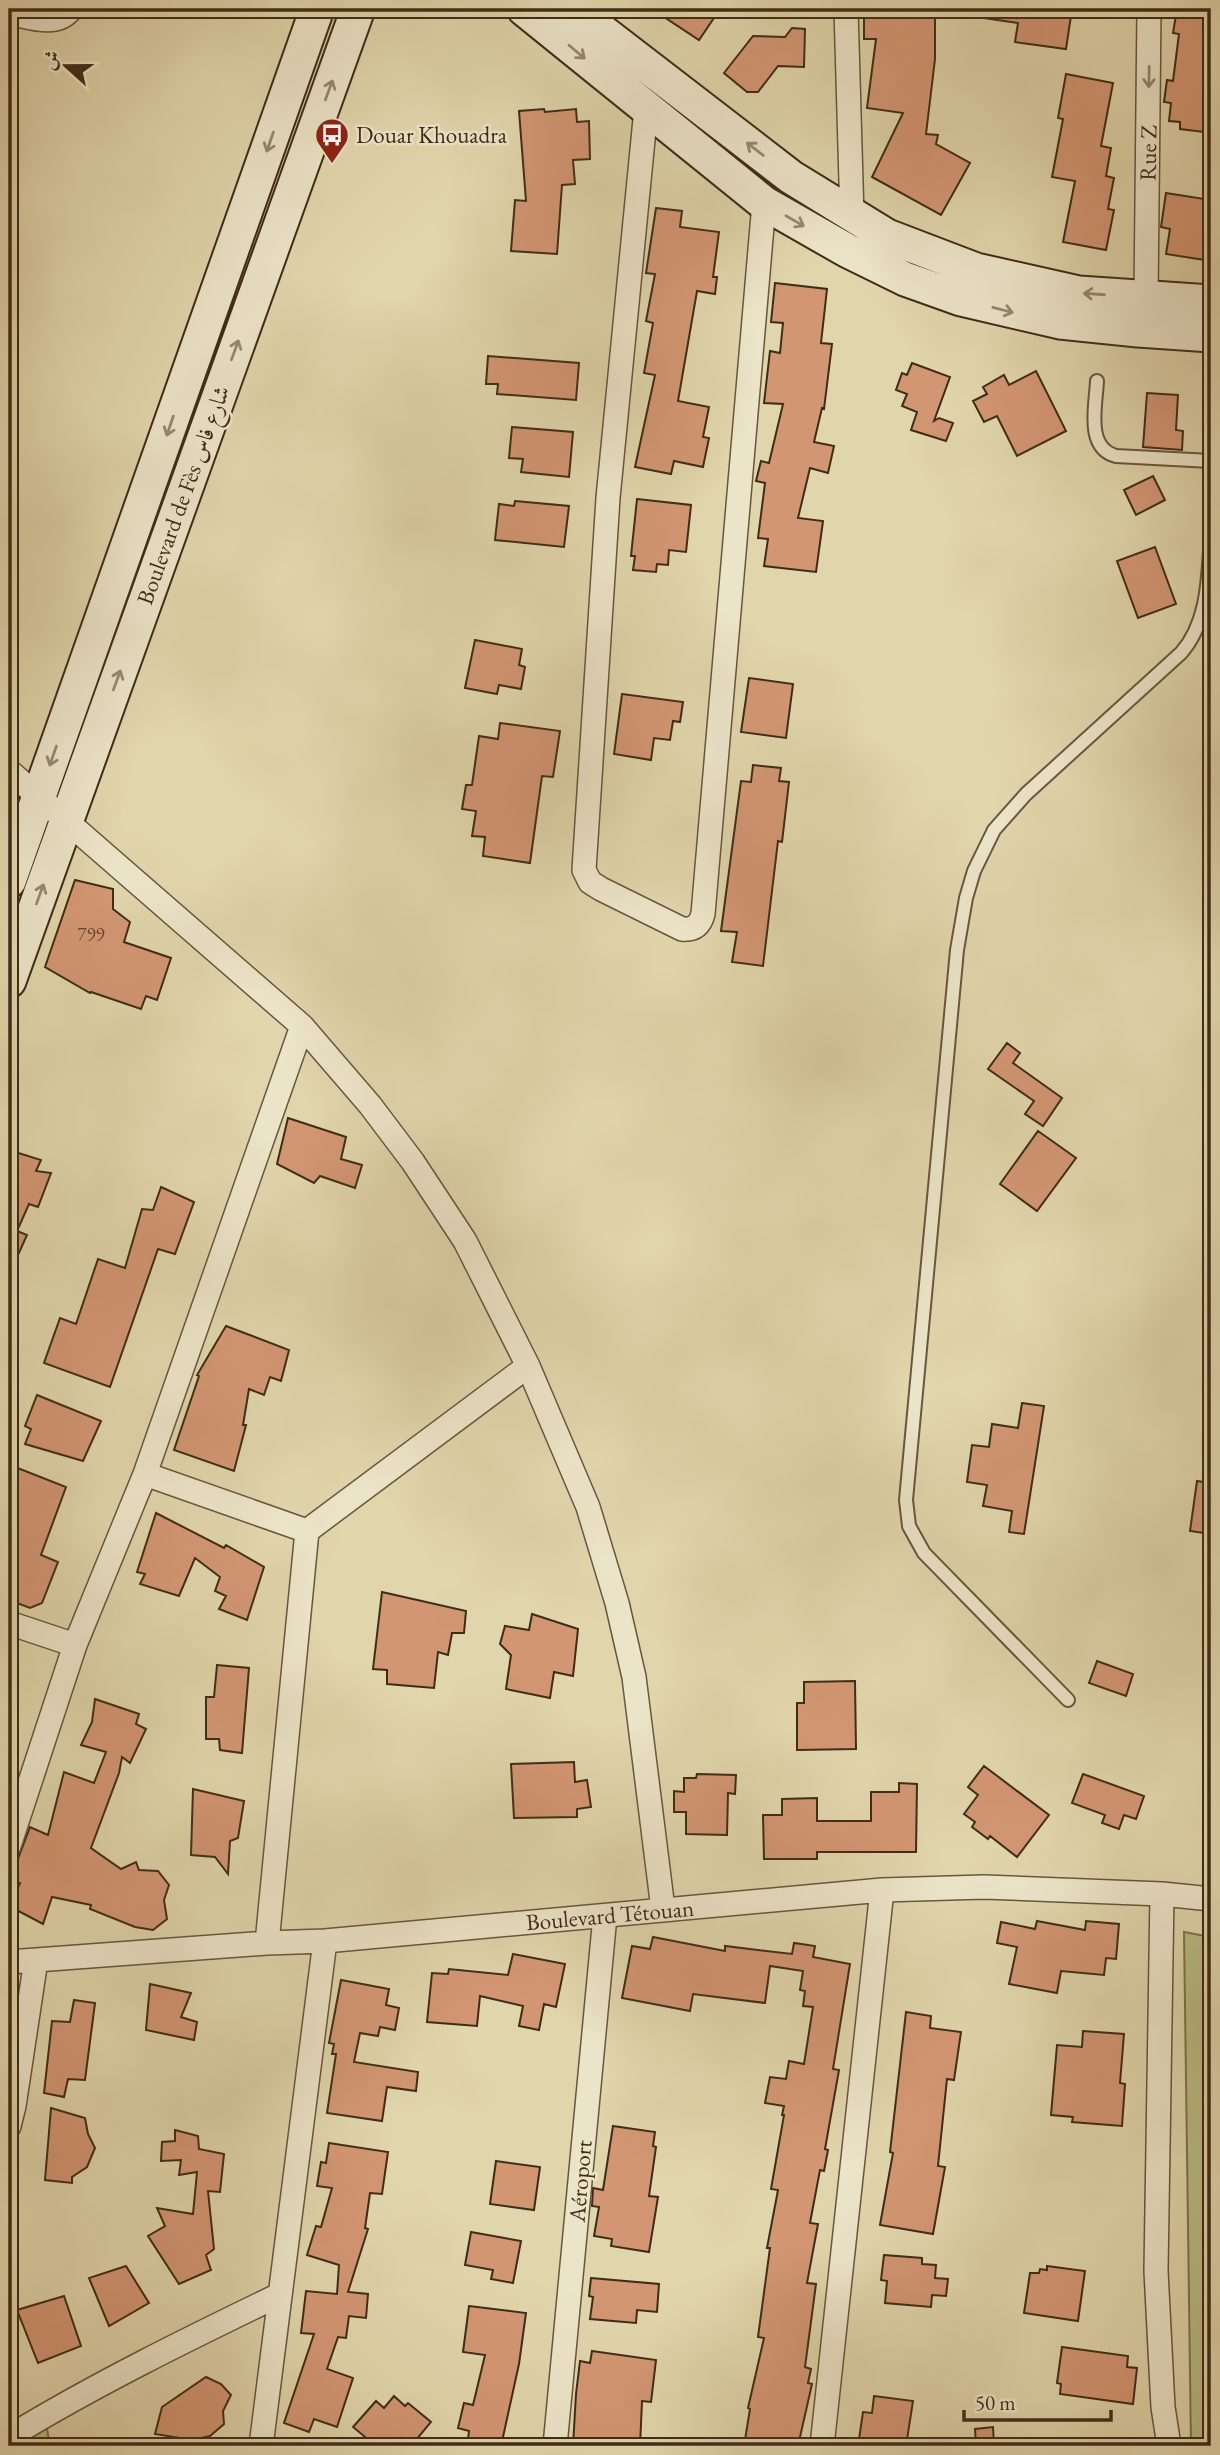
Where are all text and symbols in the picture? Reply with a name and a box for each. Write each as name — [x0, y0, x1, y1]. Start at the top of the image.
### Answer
north arrow — [32, 32, 102, 102]
one-way arrow — [567, 44, 585, 60]
text: ش — [36, 47, 66, 73]
one-way arrow — [1142, 65, 1155, 88]
one-way arrow — [323, 79, 336, 101]
bus stop icon: Douar Khouadra — [313, 116, 351, 165]
place label: Douar Khouadra — [356, 120, 508, 150]
street label: Rue Z — [1133, 125, 1163, 181]
one-way arrow — [263, 131, 275, 153]
one-way arrow — [746, 142, 765, 157]
one-way arrow — [785, 214, 805, 228]
one-way arrow — [1083, 288, 1106, 301]
one-way arrow — [991, 304, 1014, 317]
one-way arrow — [230, 340, 242, 362]
street label: Boulevard de Fès شارع فاس — [129, 381, 241, 610]
one-way arrow — [163, 415, 175, 437]
one-way arrow — [112, 669, 124, 691]
one-way arrow — [46, 745, 58, 767]
one-way arrow — [35, 883, 47, 905]
house number: 799 — [77, 922, 105, 947]
street label: Boulevard Tétouan — [525, 1893, 695, 1937]
street label: Aéroport — [561, 2138, 599, 2224]
scale bar — [964, 2378, 1112, 2422]
text: 50 m — [975, 2389, 1016, 2416]

